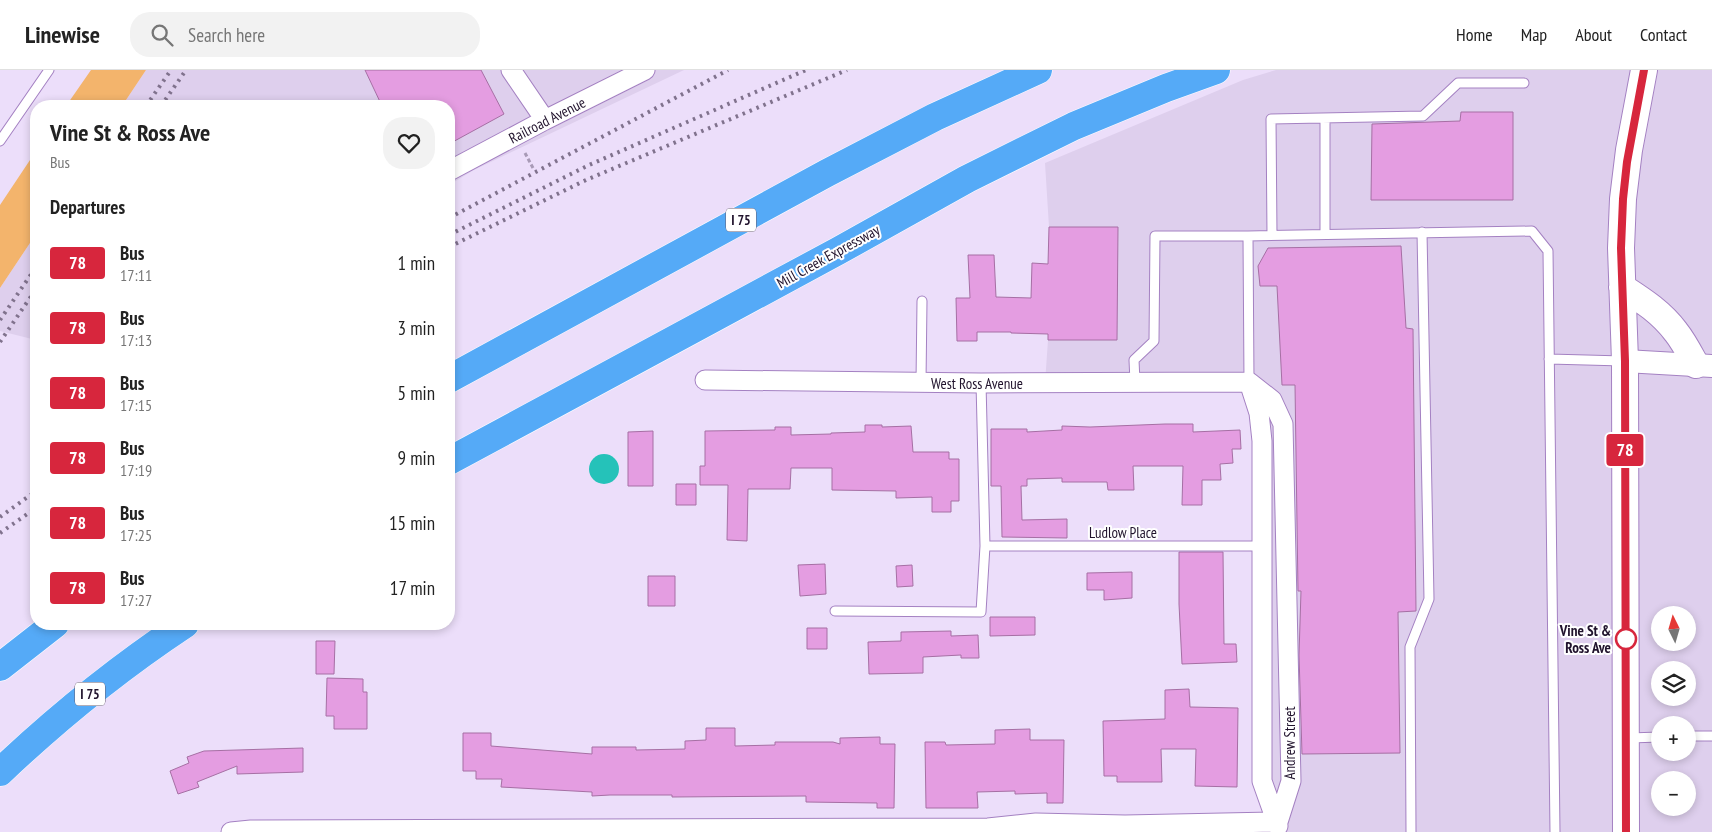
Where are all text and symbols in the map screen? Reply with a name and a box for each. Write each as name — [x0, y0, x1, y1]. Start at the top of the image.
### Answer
search box — [130, 12, 480, 57]
text: Linewise — [25, 19, 100, 50]
icon: search — [148, 21, 176, 49]
text: Search here — [188, 23, 265, 47]
text: Home — [1456, 23, 1493, 46]
text: Map — [1521, 23, 1547, 46]
text: About — [1575, 23, 1612, 46]
text: Contact — [1640, 23, 1687, 46]
street label: Railroad Avenue — [505, 93, 589, 147]
text: Vine St & Ross Ave — [50, 117, 210, 148]
button: heart — [383, 117, 435, 169]
text: Bus — [50, 152, 70, 172]
text: Departures — [50, 195, 125, 219]
road number: I 75 — [726, 208, 756, 232]
street label: Mill Creek Expressway — [773, 220, 883, 292]
text: Bus — [120, 241, 144, 265]
text: 78 — [69, 251, 86, 274]
text: 1 min — [398, 251, 435, 275]
text: 17:11 — [120, 265, 152, 285]
text: Bus — [120, 306, 144, 330]
text: 78 — [69, 316, 86, 339]
text: 3 min — [398, 316, 435, 340]
text: 17:13 — [120, 330, 152, 350]
text: Bus — [120, 371, 144, 395]
street label: West Ross Avenue — [931, 374, 1023, 393]
text: 78 — [69, 381, 86, 404]
text: 5 min — [398, 381, 435, 405]
text: 17:15 — [120, 395, 152, 415]
line badge: 78 — [1602, 434, 1648, 466]
text: Bus — [120, 436, 144, 460]
text: 78 — [1616, 438, 1634, 461]
text: 78 — [69, 446, 86, 469]
text: 9 min — [398, 446, 435, 470]
text: 17:19 — [120, 460, 152, 480]
text: Bus — [120, 501, 144, 525]
text: 78 — [69, 511, 86, 534]
text: 15 min — [389, 511, 435, 535]
street label: Ludlow Place — [1089, 523, 1157, 542]
text: 17:25 — [120, 525, 152, 545]
text: Bus — [120, 566, 144, 590]
text: 78 — [69, 576, 86, 599]
text: 17 min — [390, 576, 435, 600]
text: 17:27 — [120, 590, 152, 610]
north arrow — [1651, 606, 1696, 651]
map controls — [1651, 606, 1696, 816]
place label: Vine St & Ross Ave — [1559, 621, 1611, 657]
marker: Vine St & Ross Ave — [1615, 628, 1637, 650]
button: layers — [1651, 661, 1696, 706]
road number: I 75 — [75, 682, 105, 706]
street label: Andrew Street — [1280, 706, 1299, 780]
button: + — [1651, 716, 1696, 761]
button: − — [1651, 771, 1696, 816]

